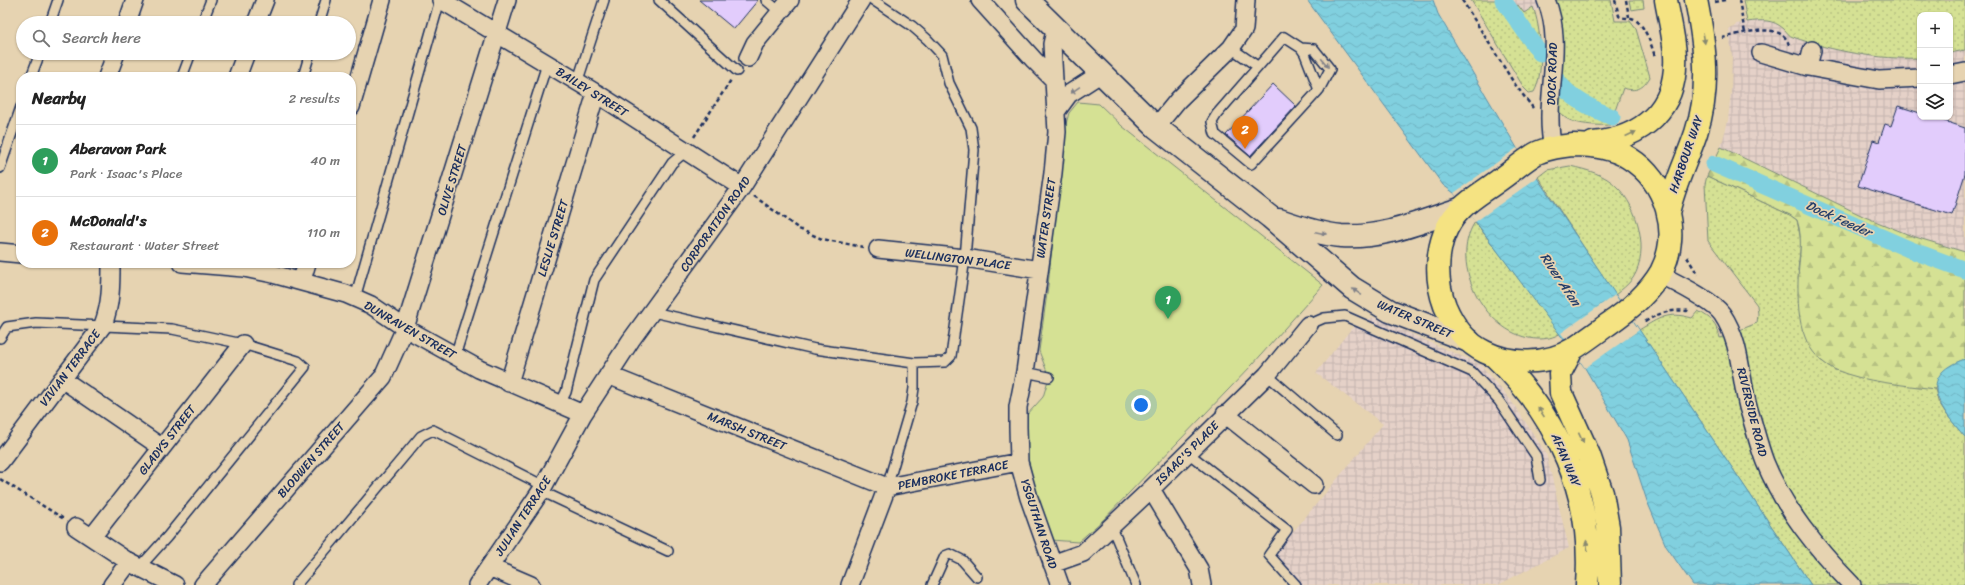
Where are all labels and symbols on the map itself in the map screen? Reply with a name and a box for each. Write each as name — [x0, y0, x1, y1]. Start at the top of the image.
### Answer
one-way arrow — [1701, 32, 1707, 44]
street label: DOCK ROAD — [1540, 41, 1564, 106]
one-way arrow — [1320, 58, 1329, 69]
street label: BAILEY STREET — [551, 61, 634, 124]
one-way arrow — [1069, 86, 1080, 94]
street label: HARBOUR WAY — [1662, 112, 1710, 196]
pin: 2 — [1232, 116, 1258, 149]
one-way arrow — [1626, 130, 1638, 136]
street label: OLIVE STREET — [431, 141, 474, 218]
street label: CORPORATION ROAD — [674, 171, 757, 277]
street label: WATER STREET — [1030, 175, 1063, 259]
water label: Dock Feeder — [1802, 194, 1878, 244]
street label: LESLIE STREET — [531, 195, 576, 279]
one-way arrow — [1315, 230, 1327, 236]
street label: WELLINGTON PLACE — [904, 242, 1013, 277]
water label: River Afan — [1534, 248, 1588, 312]
pin: 1 — [1155, 286, 1181, 319]
one-way arrow — [1352, 288, 1363, 295]
street label: WATER STREET — [1374, 293, 1458, 345]
street label: DUNRAVEN STREET — [360, 295, 461, 366]
street label: VIVIAN TERRACE — [34, 324, 107, 411]
street label: RIVERSIDE ROAD — [1730, 365, 1774, 460]
your location — [1131, 395, 1151, 415]
street label: GLADYS STREET — [132, 399, 202, 480]
street label: MARSH STREET — [704, 405, 790, 457]
one-way arrow — [1537, 406, 1545, 417]
street label: ISAAC'S PLACE — [1149, 415, 1225, 491]
street label: BLODWEN STREET — [271, 416, 351, 503]
street label: AFAN WAY — [1544, 429, 1588, 492]
one-way arrow — [1578, 432, 1584, 443]
street label: PEMBROKE TERRACE — [896, 453, 1012, 497]
street label: JULIAN TERRACE — [488, 470, 558, 561]
street label: YSGUTHAN ROAD — [1014, 476, 1064, 573]
one-way arrow — [1583, 540, 1590, 552]

